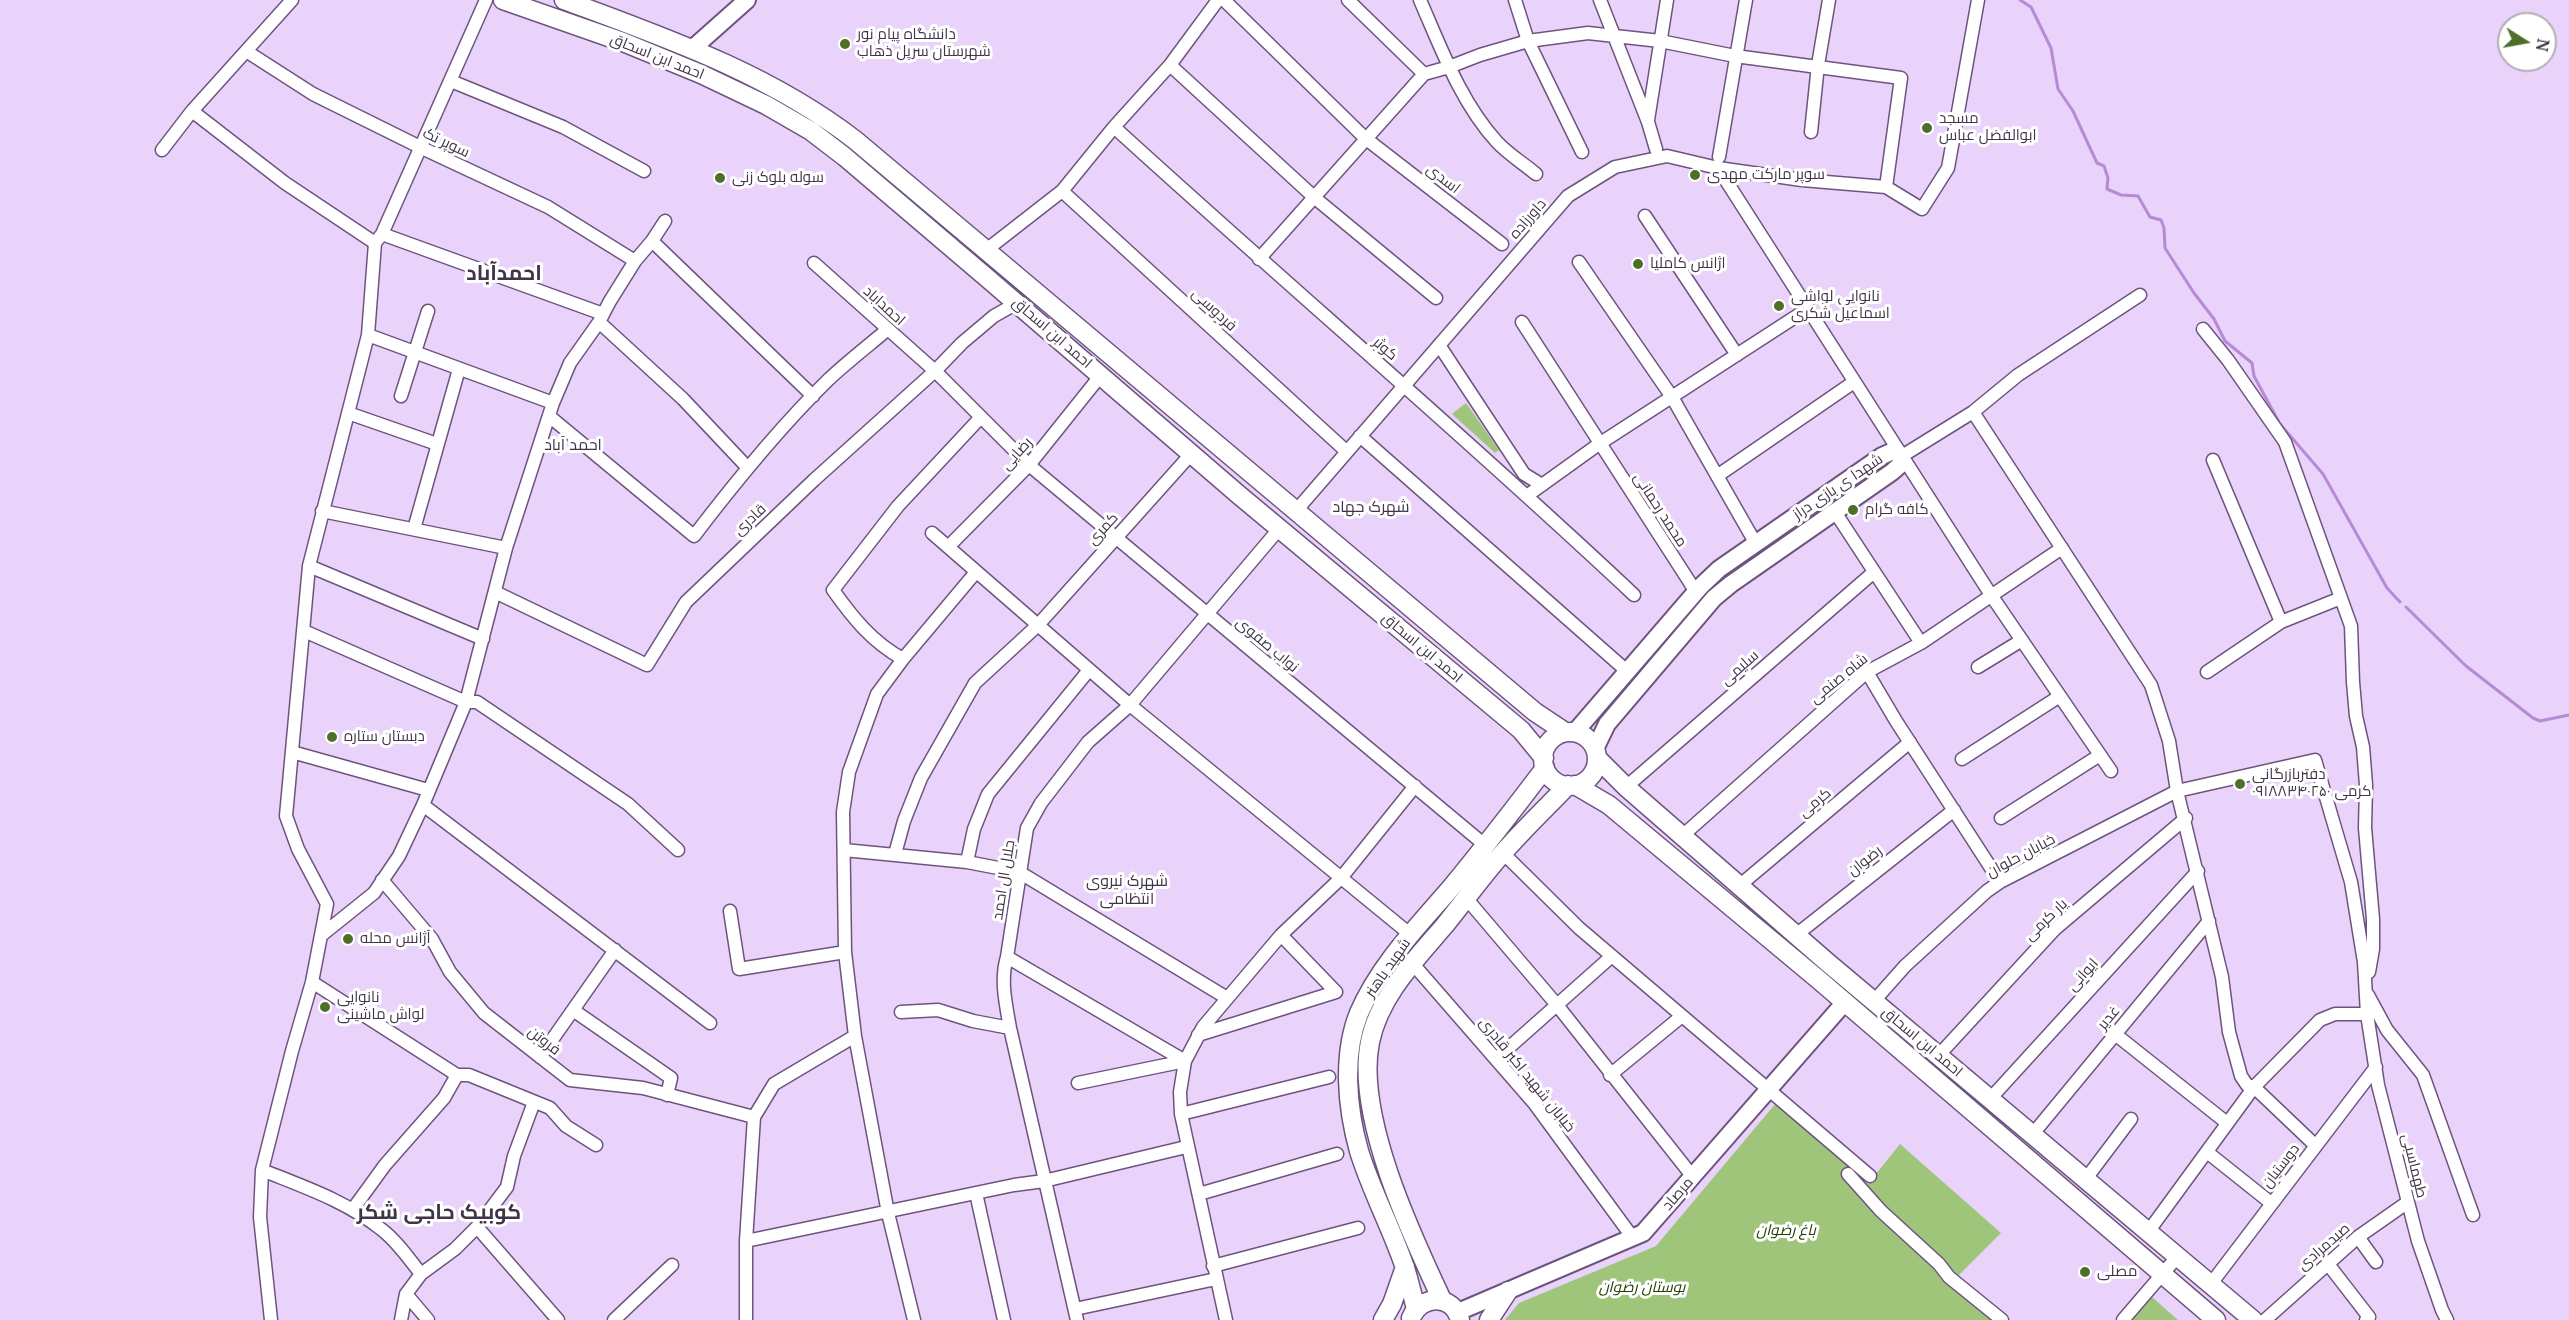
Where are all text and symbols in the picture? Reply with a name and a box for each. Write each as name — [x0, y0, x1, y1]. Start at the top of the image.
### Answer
north arrow — [2497, 12, 2557, 72]
place label: دانشگاه پیام نور شهرستان سرپل ذهاب — [857, 26, 991, 61]
street label: احمد ابن اسحاق — [607, 30, 707, 84]
marker: دانشگاه پیام نور شهرستان سرپل ذهاب — [838, 37, 852, 51]
text: N — [2531, 37, 2555, 53]
place label: مسجد ابوالفضل عباس — [1939, 110, 2037, 145]
marker: مسجد ابوالفضل عباس — [1920, 121, 1934, 135]
street label: سوپر تک — [420, 124, 472, 162]
street label: اسدی — [1423, 160, 1463, 198]
place label: سوپر مارکت مهدی — [1707, 166, 1825, 184]
marker: سوپر مارکت مهدی — [1688, 168, 1702, 182]
place label: سوله بلوک زنی — [732, 169, 824, 187]
marker: سوله بلوک زنی — [713, 171, 727, 185]
street label: داورزاده — [1506, 195, 1550, 243]
place label: اژانس کاملیا — [1650, 255, 1725, 273]
marker: اژانس کاملیا — [1631, 257, 1645, 271]
district label: احمدآباد — [466, 261, 542, 287]
street label: احمداباد — [859, 283, 909, 329]
street label: فردوسی — [1188, 285, 1240, 335]
place label: نانوایی لواشی اسماعیل شکری — [1791, 288, 1890, 323]
street label: احمد ابن اسحاق — [1008, 294, 1096, 372]
marker: نانوایی لواشی اسماعیل شکری — [1772, 299, 1786, 313]
street label: کوثر — [1369, 333, 1401, 365]
street label: رضایی — [998, 434, 1036, 474]
district label: احمد آباد — [544, 435, 602, 455]
street label: شهدا ی بازی دراز — [1790, 450, 1886, 524]
street label: محمد رحمانی — [1629, 470, 1691, 550]
district label: شهرک جهاد — [1332, 497, 1410, 517]
street label: قادری — [730, 500, 770, 540]
place label: کافه گرام — [1865, 501, 1929, 519]
marker: کافه گرام — [1846, 503, 1860, 517]
street label: کمری — [1084, 509, 1122, 549]
street label: احمد ابن اسحاق — [1378, 609, 1466, 687]
street label: نواب صفوی — [1232, 614, 1302, 676]
street label: سلیمی — [1717, 647, 1763, 689]
street label: شاه صنمی — [1806, 650, 1872, 708]
place label: دبستان ستاره — [344, 728, 425, 746]
marker: دبستان ستاره — [325, 730, 339, 744]
place label: دفتربازرگانی کرمی ۰۹۱۸۸۳۴۰۲۵۰ — [2252, 766, 2371, 801]
marker: دفتربازرگانی کرمی ۰۹۱۸۸۳۴۰۲۵۰ — [2233, 777, 2247, 791]
street label: کرمی — [1795, 784, 1835, 822]
street label: خیابان حلوان — [1984, 830, 2058, 882]
street label: جلال ال احمد — [989, 839, 1019, 921]
street label: رضوان — [1844, 842, 1886, 880]
district label: شهرک نیروی انتظامی — [1086, 871, 1168, 909]
street label: یار کرمی — [2021, 895, 2071, 945]
place label: آژانس محله — [360, 930, 431, 948]
marker: آژانس محله — [341, 932, 355, 946]
street label: شهید باهنر — [1361, 935, 1415, 1001]
street label: ایوانی — [2064, 955, 2102, 995]
place label: نانوایی لواش ماشینی — [337, 989, 424, 1024]
marker: نانوایی لواش ماشینی — [318, 1000, 332, 1014]
street label: غدیر — [2094, 1002, 2124, 1034]
street label: احمد ابن اسحاق — [1878, 1003, 1966, 1081]
street label: خیابان شهید اکبر قادری — [1475, 1014, 1579, 1136]
street label: فروتن — [524, 1023, 564, 1059]
street label: طهماسبی — [2397, 1132, 2431, 1200]
street label: دوستیان — [2258, 1140, 2304, 1192]
street label: مرصاد — [1659, 1174, 1697, 1214]
district label: کوبیک حاجی شکر — [357, 1200, 521, 1226]
street label: صیدمرادی — [2294, 1219, 2354, 1275]
park label: باغ رضوان — [1756, 1222, 1816, 1240]
place label: مصلی — [2097, 1263, 2137, 1281]
marker: مصلی — [2078, 1265, 2092, 1279]
park label: بوستان رضوان — [1599, 1279, 1685, 1297]

